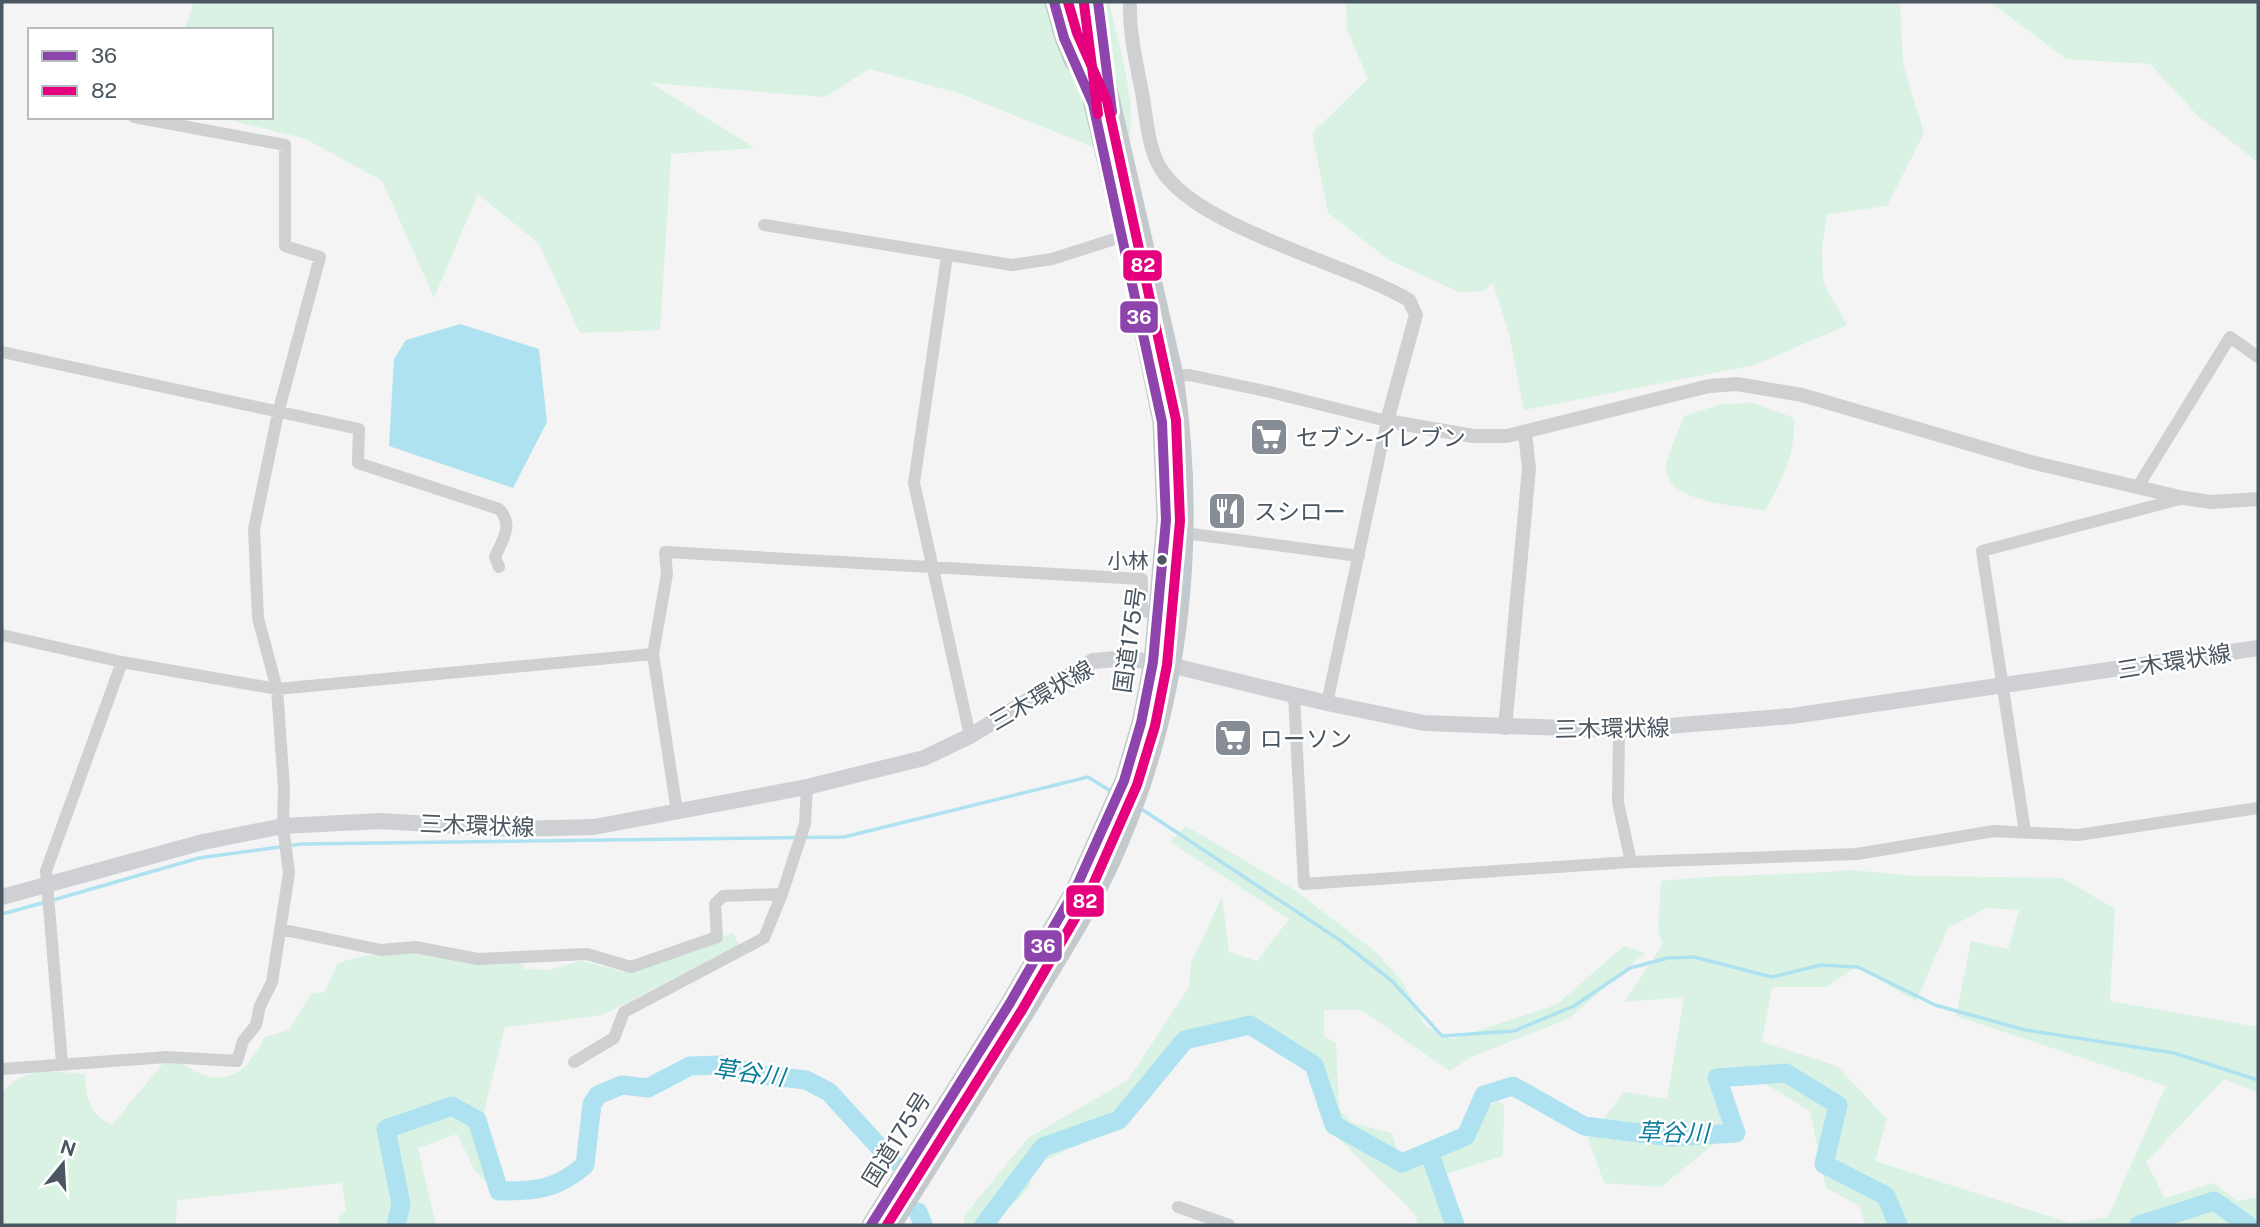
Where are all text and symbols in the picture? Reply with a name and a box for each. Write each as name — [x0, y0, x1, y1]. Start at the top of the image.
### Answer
legend — [28, 28, 273, 119]
text: 36 — [91, 43, 117, 68]
text: 82 — [91, 78, 117, 103]
line badge: 82 — [1122, 249, 1163, 282]
text: 82 — [1131, 254, 1155, 276]
line badge: 36 — [1119, 300, 1159, 334]
text: 36 — [1126, 306, 1152, 328]
supermarket icon: セブン-イレブン — [1248, 416, 1290, 458]
place label: セブン-イレブン — [1296, 424, 1466, 451]
restaurant icon: スシロー — [1206, 490, 1248, 532]
place label: スシロー — [1254, 498, 1346, 525]
place label: 小林 — [1107, 548, 1149, 573]
marker: 小林 — [1155, 553, 1169, 567]
street label: 国道175号 — [1108, 585, 1150, 695]
street label: 三木環状線 — [2115, 639, 2233, 683]
street label: 三木環状線 — [984, 655, 1098, 735]
street label: 三木環状線 — [1554, 713, 1670, 743]
supermarket icon: ローソン — [1212, 717, 1254, 759]
place label: ローソン — [1260, 725, 1352, 752]
street label: 三木環状線 — [419, 810, 535, 840]
line badge: 82 — [1065, 884, 1105, 918]
text: 82 — [1073, 890, 1097, 912]
line badge: 36 — [1023, 929, 1063, 963]
text: 36 — [1030, 935, 1056, 957]
water label: 草谷川 — [711, 1053, 790, 1091]
street label: 国道175号 — [856, 1087, 936, 1191]
water label: 草谷川 — [1637, 1117, 1712, 1147]
north arrow — [28, 1129, 98, 1199]
text: N — [58, 1135, 79, 1161]

